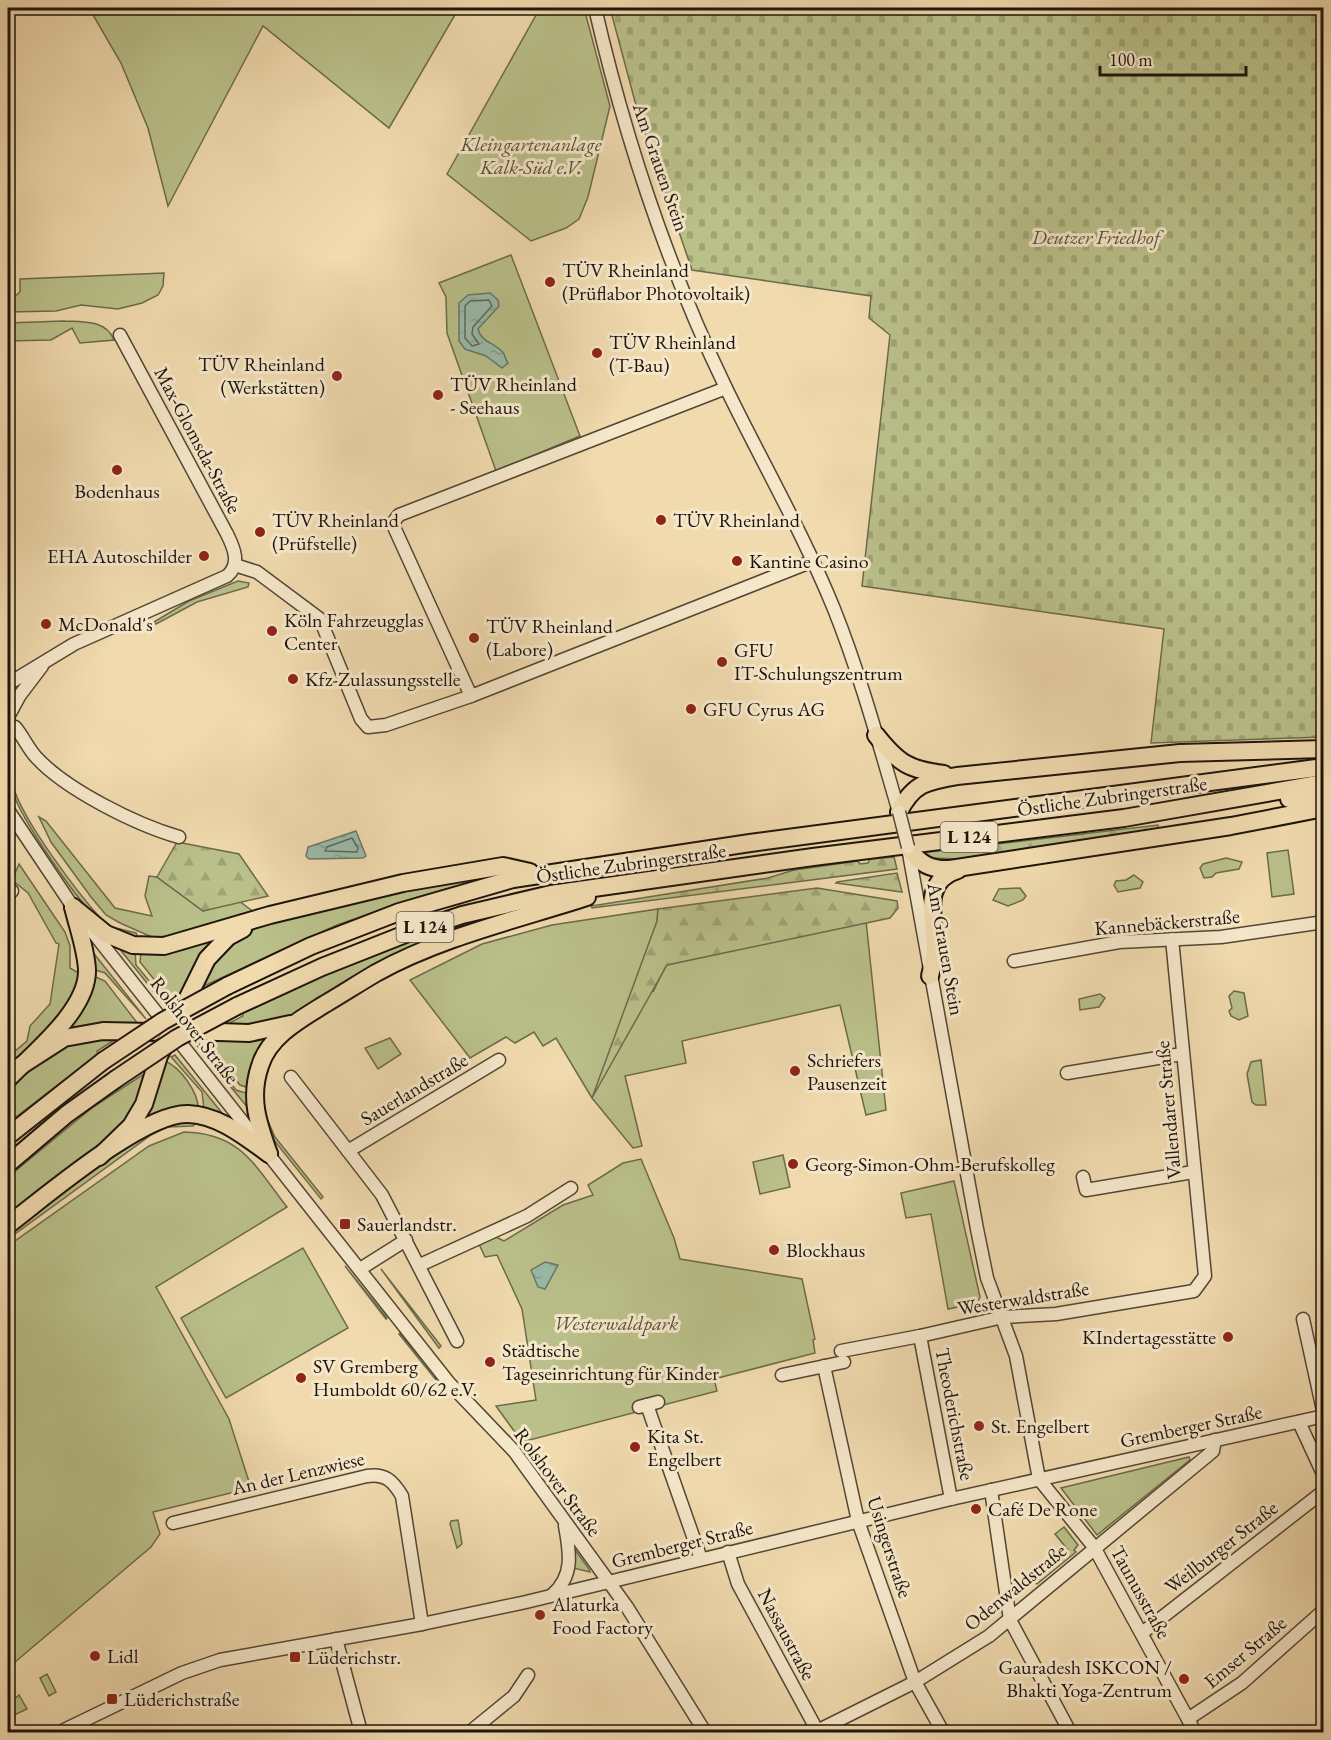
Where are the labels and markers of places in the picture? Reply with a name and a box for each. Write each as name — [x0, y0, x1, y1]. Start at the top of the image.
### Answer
place label: TÜV Rheinland (Prüflabor Photovoltaik) — [562, 257, 750, 306]
marker: TÜV Rheinland (Prüflabor Photovoltaik) — [543, 275, 557, 289]
place label: TÜV Rheinland (T-Bau) — [609, 329, 737, 378]
marker: TÜV Rheinland (T-Bau) — [590, 346, 604, 360]
place label: TÜV Rheinland (Werkstätten) — [198, 351, 326, 400]
marker: TÜV Rheinland (Werkstätten) — [330, 369, 344, 383]
place label: TÜV Rheinland - Seehaus — [450, 371, 578, 420]
marker: TÜV Rheinland - Seehaus — [431, 388, 445, 402]
marker: Bodenhaus — [110, 463, 124, 477]
place label: Bodenhaus — [74, 478, 160, 504]
place label: TÜV Rheinland (Prüfstelle) — [272, 507, 400, 556]
place label: TÜV Rheinland — [673, 507, 801, 533]
marker: TÜV Rheinland — [654, 513, 668, 527]
marker: TÜV Rheinland (Prüfstelle) — [253, 525, 267, 539]
place label: EHA Autoschilder — [47, 543, 192, 569]
place label: Kantine Casino — [749, 548, 869, 574]
marker: EHA Autoschilder — [197, 549, 211, 563]
marker: Kantine Casino — [730, 554, 744, 568]
place label: Köln Fahrzeugglas Center — [284, 607, 424, 656]
place label: McDonald's — [58, 611, 153, 637]
place label: TÜV Rheinland (Labore) — [486, 613, 614, 662]
marker: McDonald's — [39, 617, 53, 631]
marker: Köln Fahrzeugglas Center — [265, 624, 279, 638]
marker: TÜV Rheinland (Labore) — [467, 631, 481, 645]
place label: GFU IT-Schulungszentrum — [734, 637, 903, 686]
marker: GFU IT-Schulungszentrum — [715, 655, 729, 669]
place label: Kfz-Zulassungsstelle — [305, 666, 461, 692]
marker: Kfz-Zulassungsstelle — [286, 672, 300, 686]
place label: GFU Cyrus AG — [703, 696, 825, 722]
marker: GFU Cyrus AG — [684, 702, 698, 716]
place label: Schriefers Pausenzeit — [807, 1047, 888, 1096]
marker: Schriefers Pausenzeit — [788, 1064, 802, 1078]
place label: Georg-Simon-Ohm-Berufskolleg — [805, 1151, 1055, 1177]
marker: Georg-Simon-Ohm-Berufskolleg — [786, 1157, 800, 1171]
place label: Sauerlandstr. — [357, 1211, 457, 1237]
marker: Sauerlandstr. — [338, 1217, 352, 1231]
place label: Blockhaus — [786, 1237, 865, 1263]
marker: Blockhaus — [767, 1243, 781, 1257]
place label: KIndertagesstätte — [1082, 1324, 1216, 1350]
marker: KIndertagesstätte — [1221, 1330, 1235, 1344]
place label: Städtische Tageseinrichtung für Kinder — [502, 1337, 719, 1386]
place label: SV Gremberg Humboldt 60/62 e.V. — [313, 1353, 477, 1402]
marker: Städtische Tageseinrichtung für Kinder — [483, 1355, 497, 1369]
marker: SV Gremberg Humboldt 60/62 e.V. — [294, 1371, 308, 1385]
place label: St. Engelbert — [991, 1413, 1090, 1439]
marker: St. Engelbert — [972, 1419, 986, 1433]
place label: Kita St. Engelbert — [647, 1423, 722, 1472]
marker: Kita St. Engelbert — [628, 1440, 642, 1454]
place label: Café De Rone — [988, 1496, 1097, 1522]
marker: Café De Rone — [969, 1502, 983, 1516]
place label: Alaturka Food Factory — [551, 1591, 653, 1640]
marker: Alaturka Food Factory — [533, 1608, 547, 1622]
place label: Lidl — [107, 1643, 139, 1669]
place label: Lüderichstr. — [307, 1644, 401, 1670]
marker: Lidl — [88, 1649, 102, 1663]
marker: Lüderichstr. — [288, 1650, 302, 1664]
place label: Gauradesh ISKCON / Bhakti Yoga-Zentrum — [999, 1654, 1172, 1703]
marker: Gauradesh ISKCON / Bhakti Yoga-Zentrum — [1177, 1672, 1191, 1686]
place label: Lüderichstraße — [124, 1686, 240, 1712]
marker: Lüderichstraße — [105, 1692, 119, 1706]

